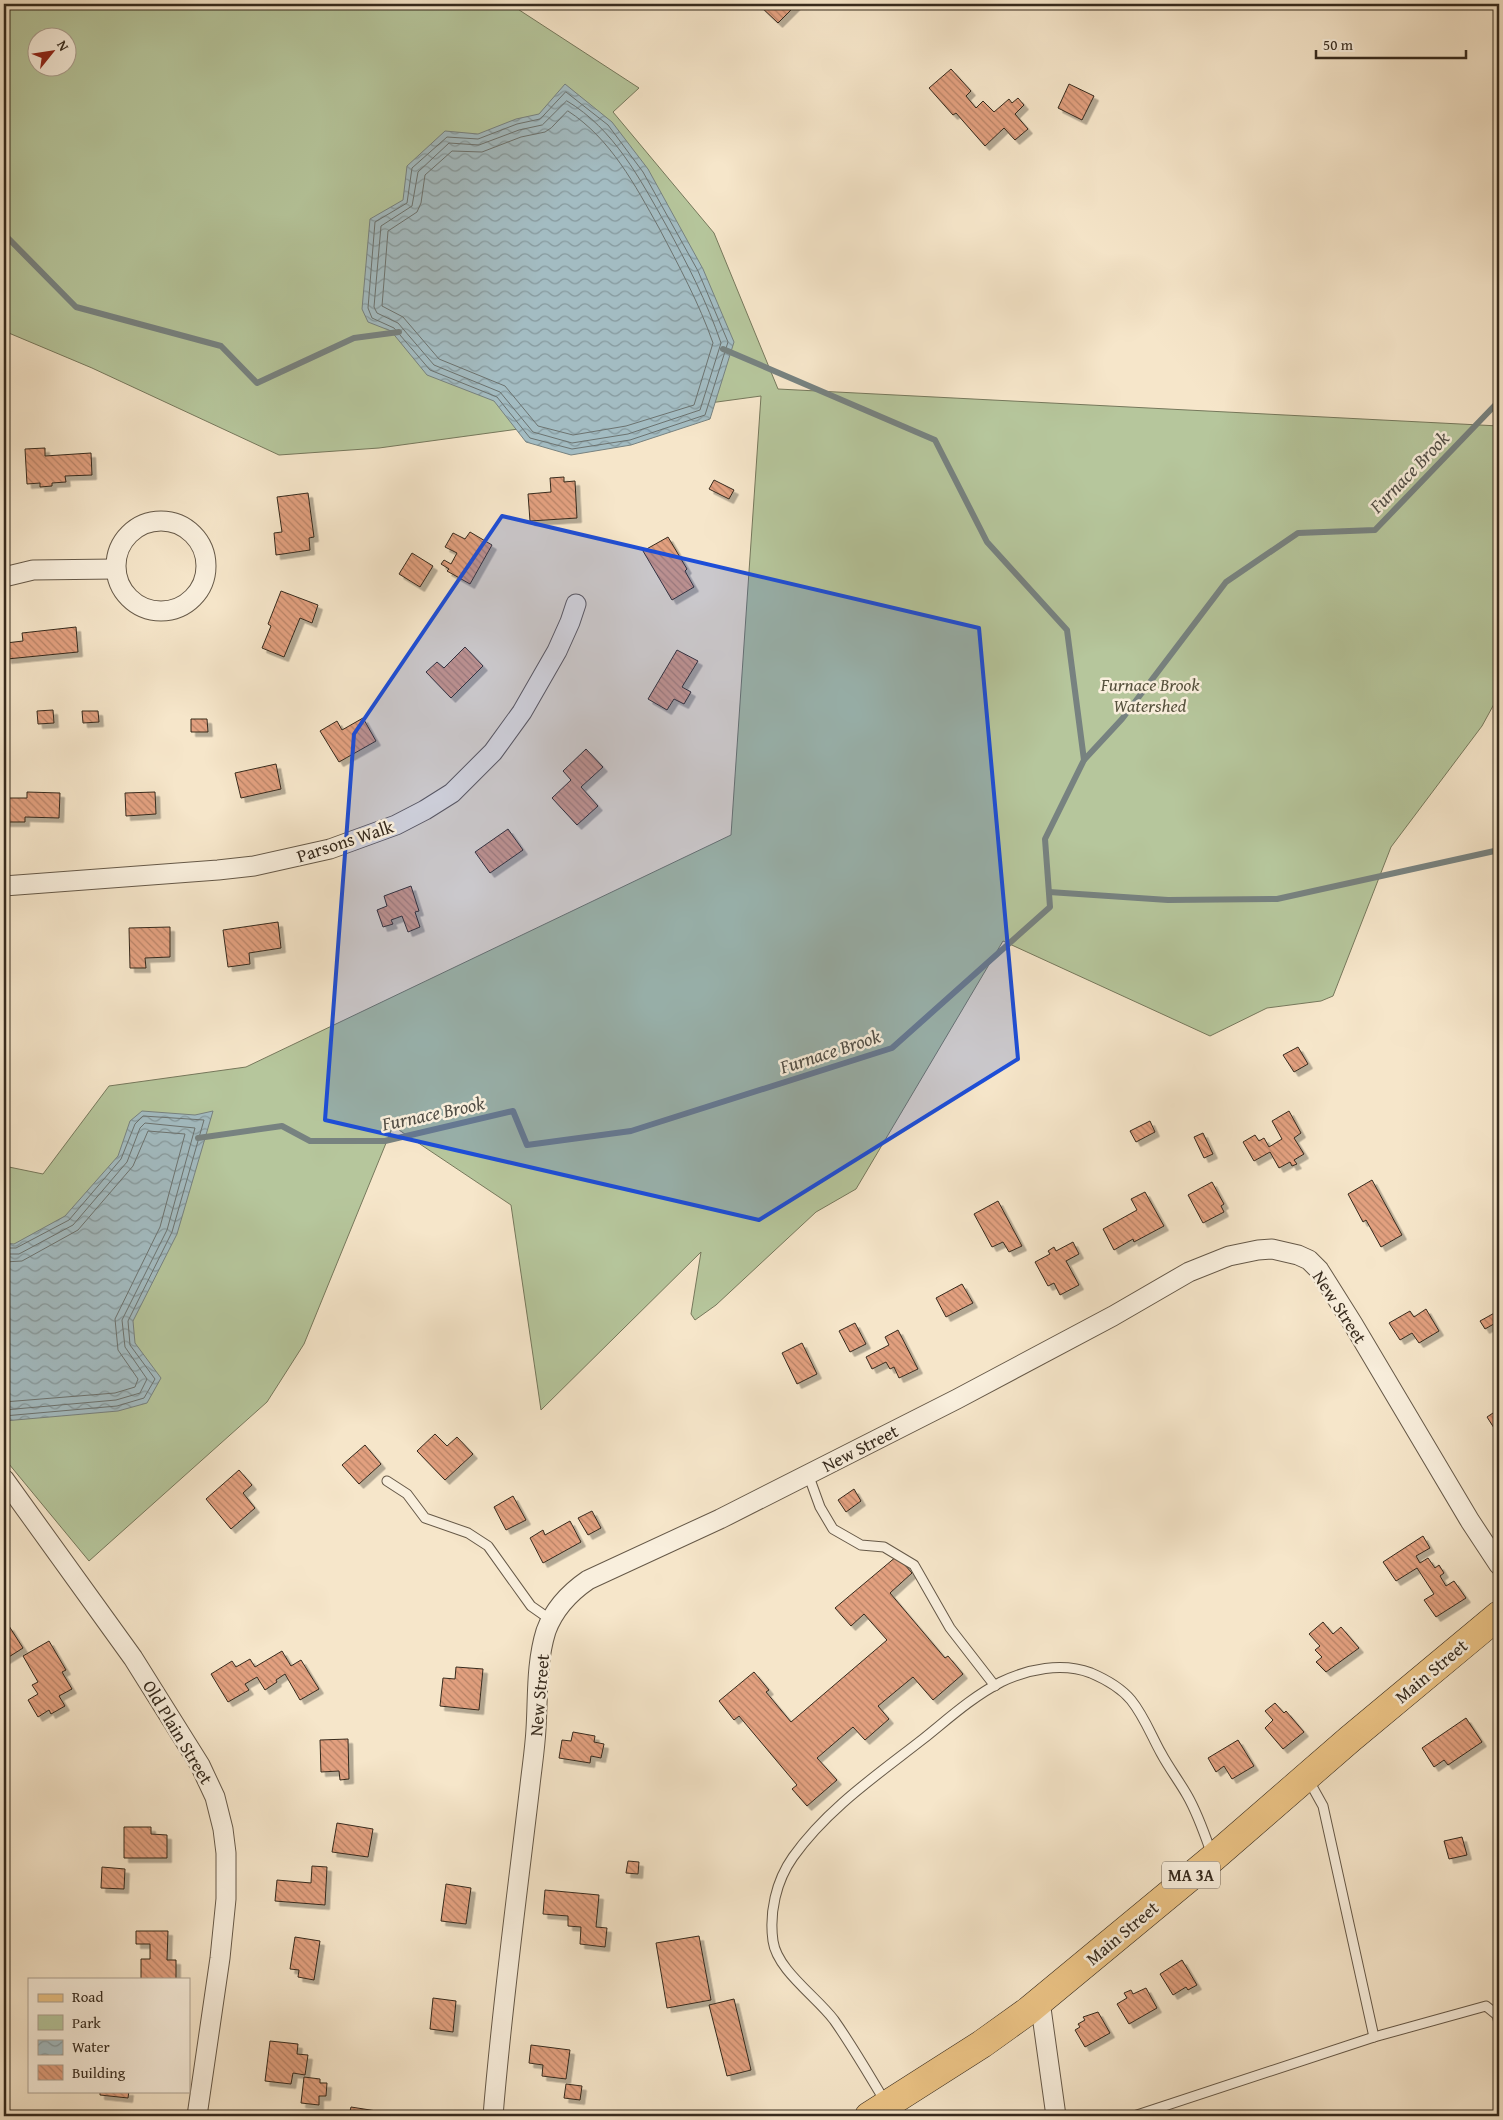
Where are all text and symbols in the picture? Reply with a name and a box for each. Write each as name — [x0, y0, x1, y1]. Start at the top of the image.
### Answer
north arrow — [28, 28, 78, 78]
scale bar — [1316, 28, 1466, 60]
text: 50 m — [1323, 34, 1354, 55]
text: N — [52, 36, 75, 55]
water label: Furnace Brook — [1362, 425, 1455, 520]
park label: Furnace Brook Watershed — [1100, 671, 1200, 719]
street label: Parsons Walk — [293, 812, 398, 869]
water label: Furnace Brook — [775, 1021, 884, 1081]
water label: Furnace Brook — [378, 1088, 487, 1138]
street label: New Street — [1306, 1265, 1374, 1349]
street label: New Street — [817, 1417, 903, 1479]
street label: Main Street — [1389, 1632, 1474, 1710]
street label: New Street — [522, 1652, 556, 1737]
street label: Old Plain Street — [136, 1675, 220, 1790]
road number: MA 3A — [1162, 1862, 1220, 1888]
street label: Main Street — [1080, 1894, 1165, 1972]
legend — [28, 1978, 190, 2092]
text: Road — [72, 1986, 103, 2007]
text: Park — [72, 2012, 101, 2033]
text: Water — [72, 2036, 110, 2057]
text: Building — [72, 2062, 126, 2083]

